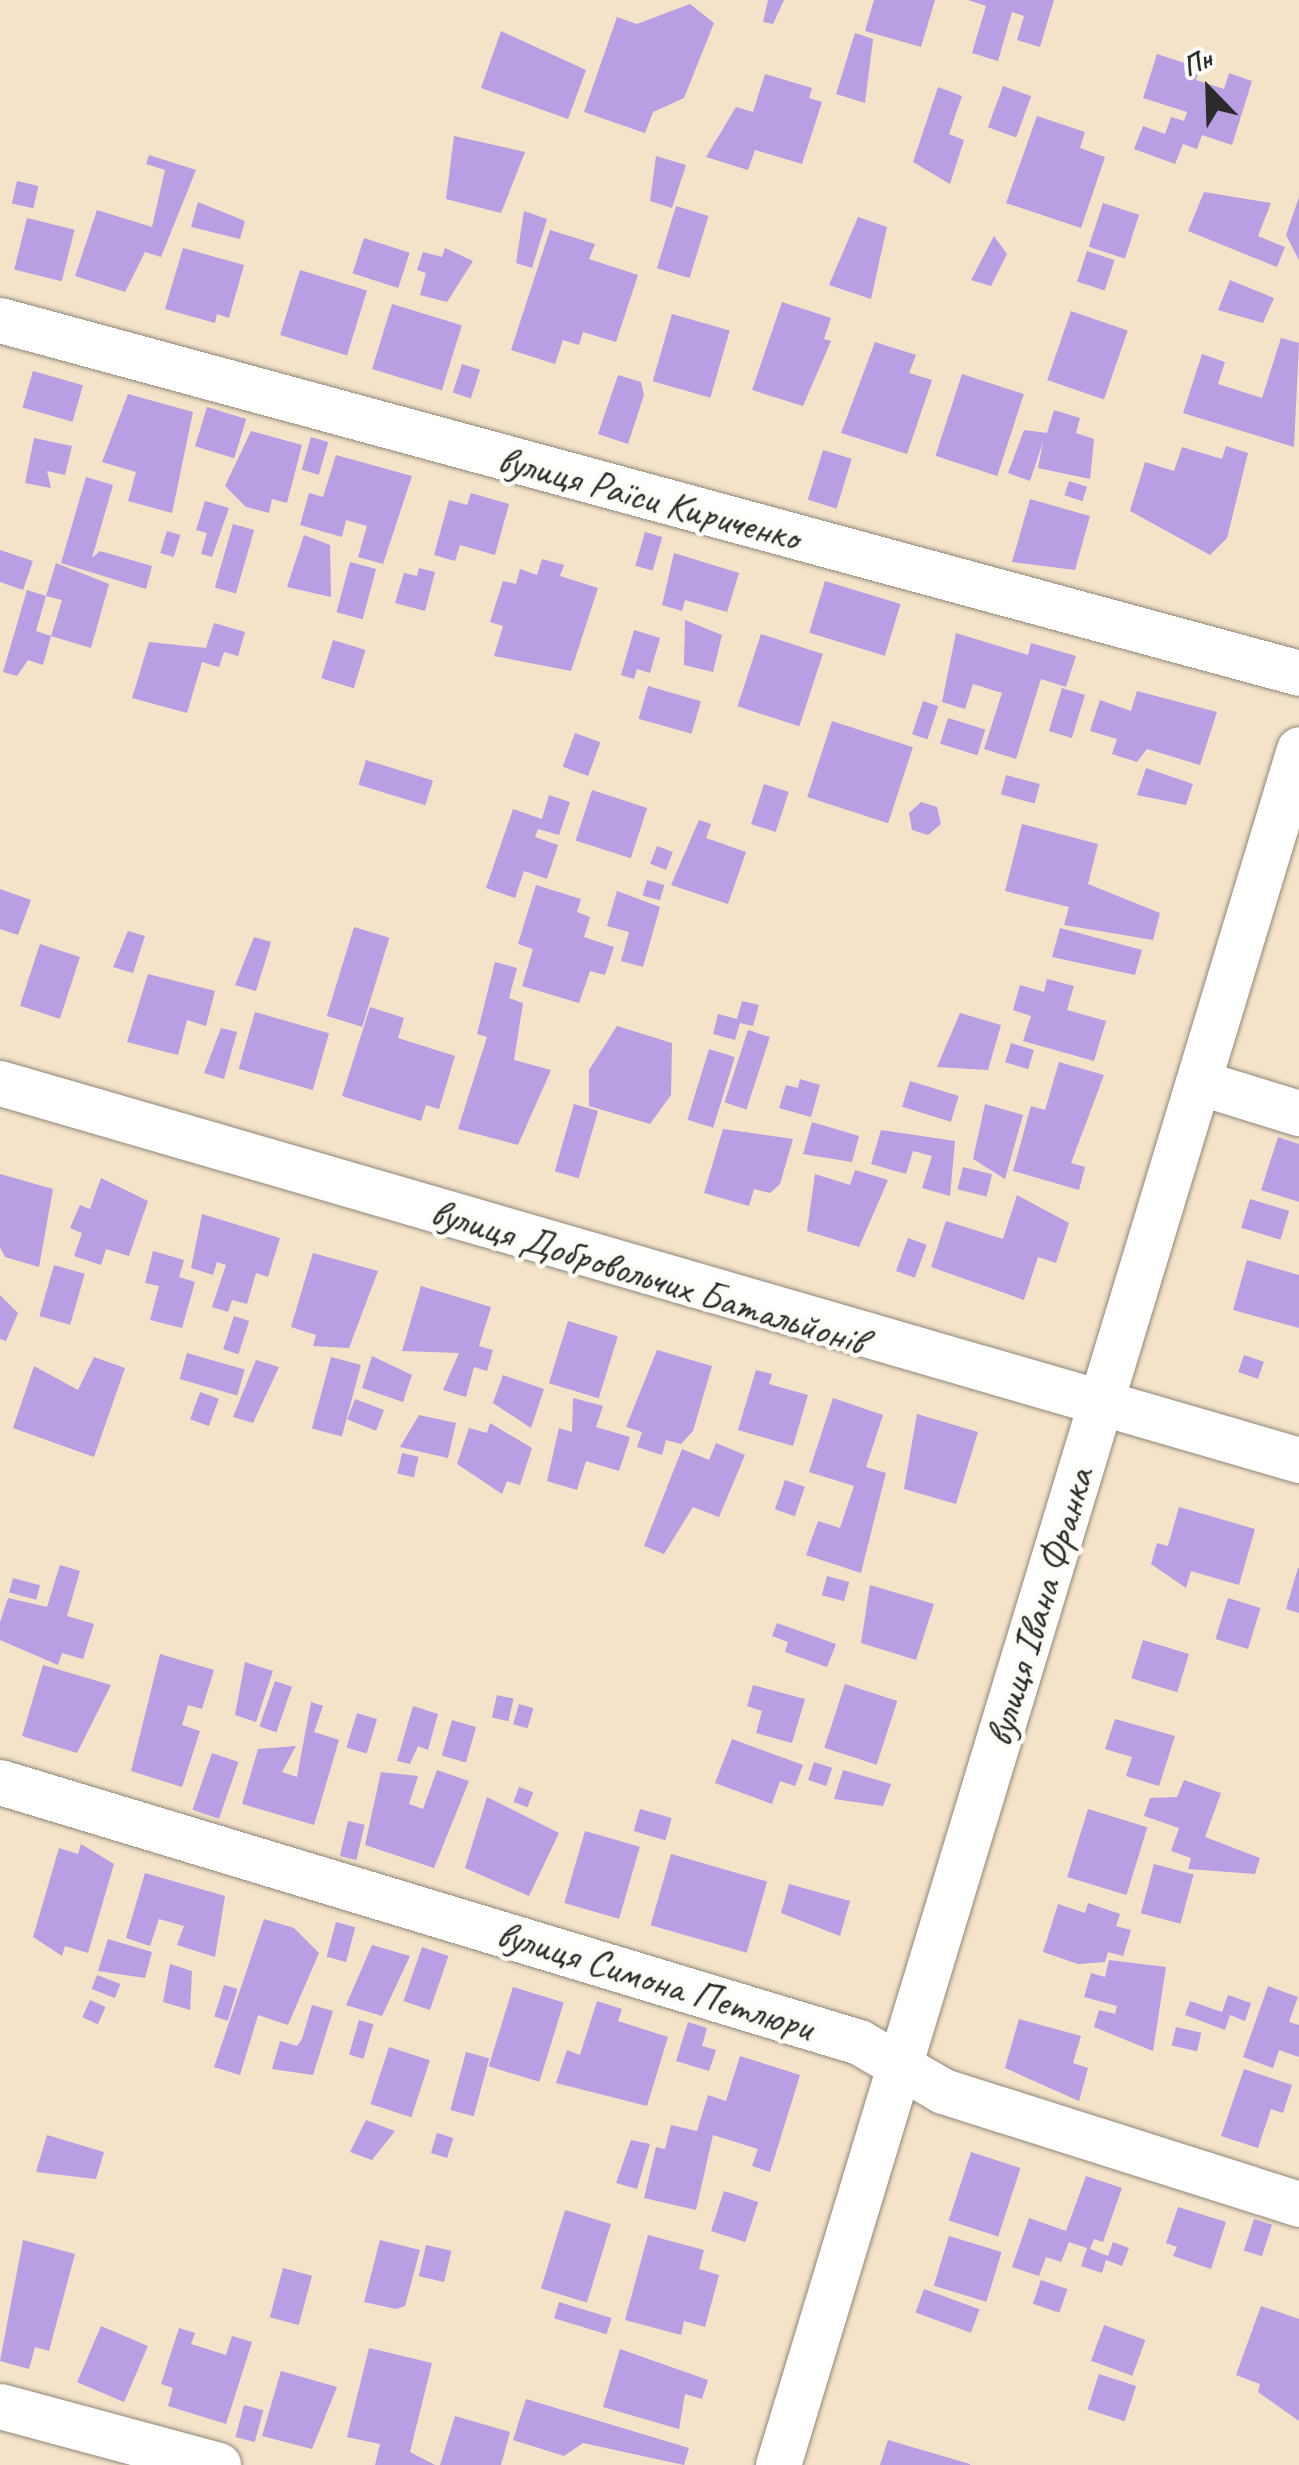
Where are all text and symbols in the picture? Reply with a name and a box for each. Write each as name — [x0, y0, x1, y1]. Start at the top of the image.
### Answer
north arrow — [1159, 40, 1259, 140]
text: Пн — [1177, 40, 1217, 84]
street label: вулиця Раїси Кириченко — [492, 434, 806, 562]
street label: вулиця Добровольчих Батальйонів — [428, 1188, 868, 1364]
street label: вулиця Івана Франка — [974, 1463, 1104, 1751]
street label: вулиця Симона Петлюри — [493, 1910, 817, 2050]

